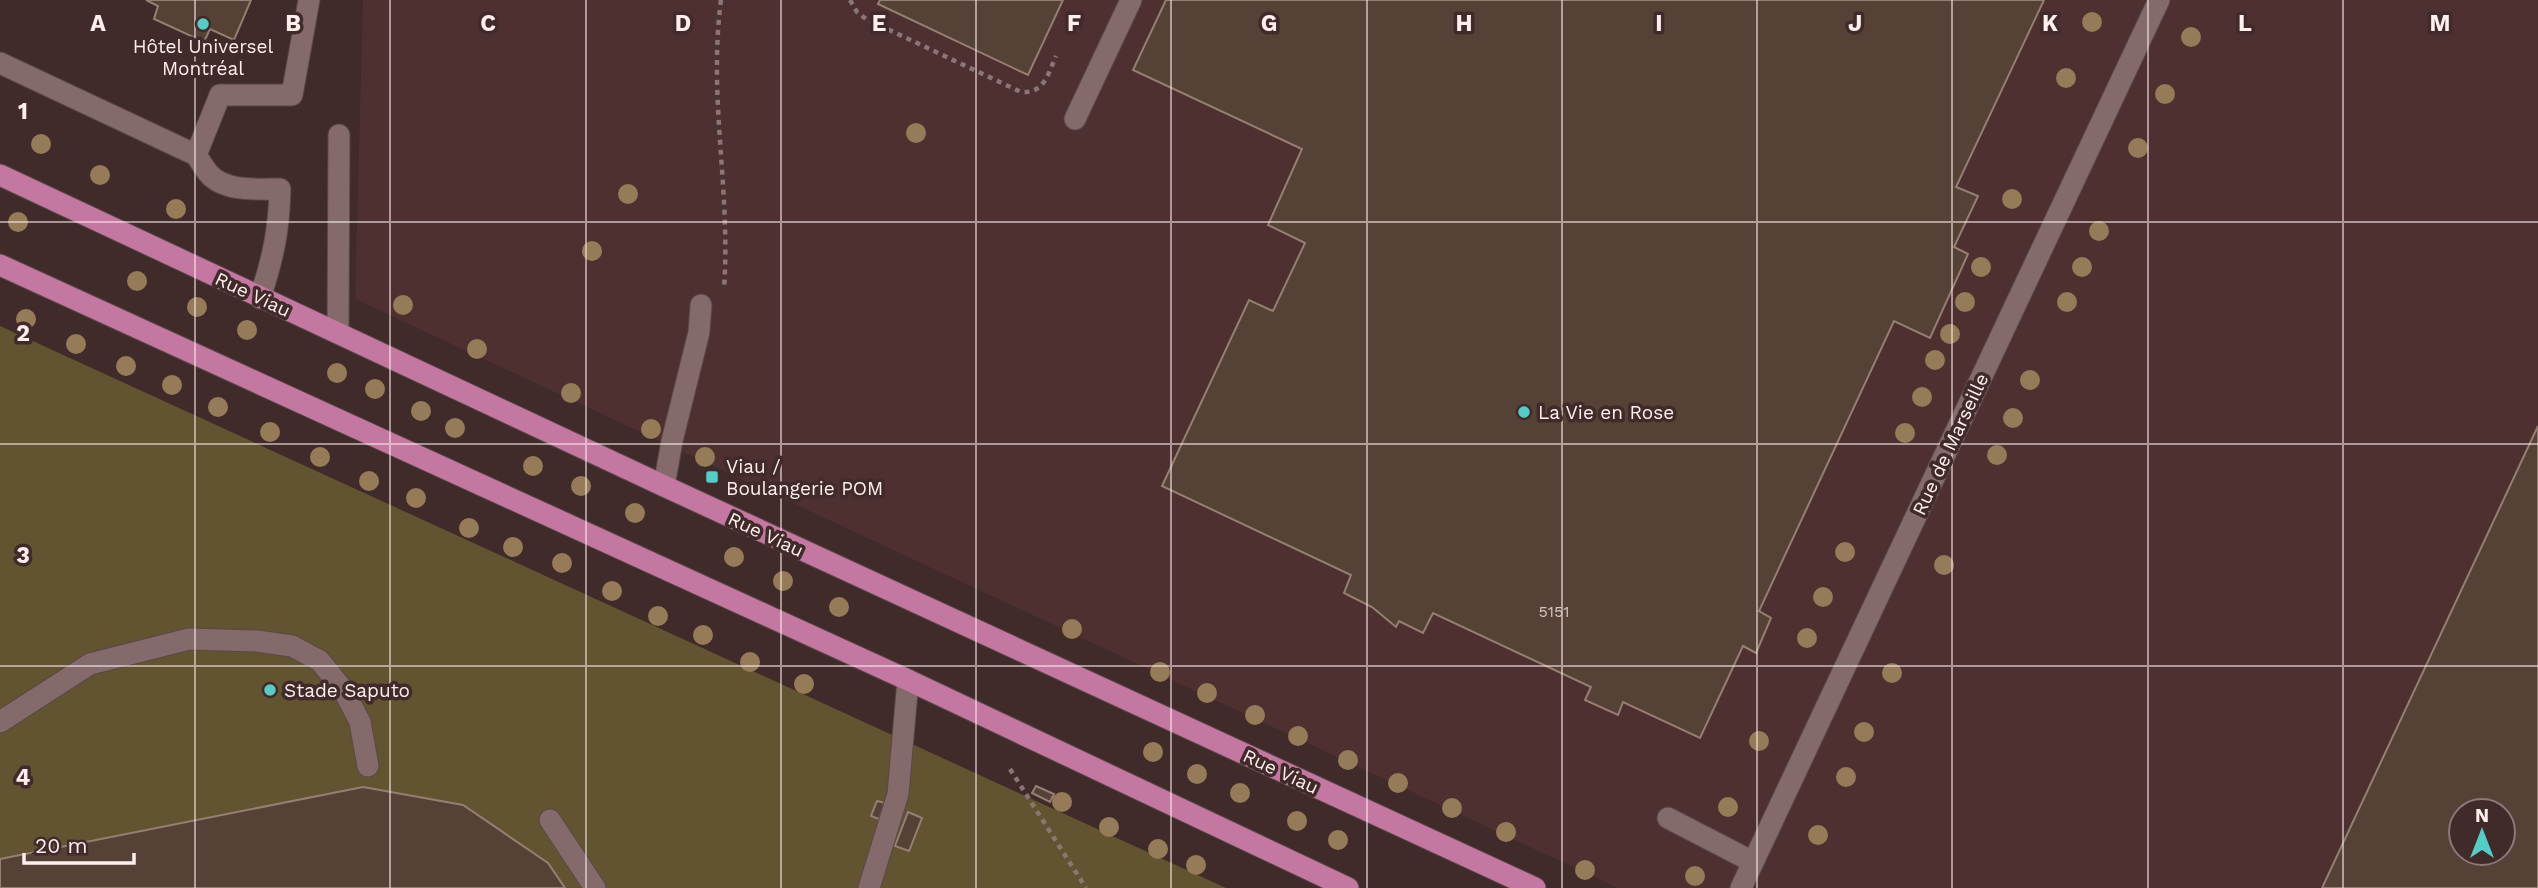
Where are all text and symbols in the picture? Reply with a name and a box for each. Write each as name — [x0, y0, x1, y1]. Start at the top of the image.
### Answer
text: A — [90, 10, 106, 37]
text: B — [285, 10, 301, 37]
text: C — [480, 10, 496, 37]
text: D — [675, 10, 691, 37]
text: E — [872, 10, 886, 37]
text: F — [1067, 10, 1081, 37]
text: G — [1261, 10, 1277, 37]
text: H — [1455, 10, 1473, 37]
text: I — [1655, 10, 1663, 37]
text: J — [1848, 10, 1862, 37]
text: K — [2042, 10, 2058, 37]
text: L — [2238, 10, 2252, 37]
text: M — [2430, 10, 2450, 37]
marker: Hôtel Universel Montréal — [195, 16, 211, 32]
place label: Hôtel Universel Montréal — [133, 35, 274, 80]
text: 1 — [18, 98, 28, 125]
street label: Rue Viau — [211, 267, 294, 322]
text: 2 — [16, 320, 30, 347]
street label: Rue de Marseille — [1908, 370, 1993, 519]
place label: La Vie en Rose — [1538, 401, 1674, 424]
marker: La Vie en Rose — [1516, 404, 1532, 420]
place label: Viau / Boulangerie POM — [726, 455, 883, 500]
marker: Viau / Boulangerie POM — [704, 469, 720, 485]
street label: Rue Viau — [724, 507, 807, 562]
text: 3 — [16, 542, 30, 569]
house number: 5151 — [1538, 602, 1570, 621]
place label: Stade Saputo — [284, 679, 410, 702]
marker: Stade Saputo — [262, 682, 278, 698]
street label: Rue Viau — [1239, 744, 1322, 799]
text: 4 — [16, 764, 31, 791]
north arrow — [2447, 797, 2517, 867]
text: N — [2475, 804, 2489, 827]
scale bar — [24, 822, 135, 866]
text: 20 m — [35, 833, 87, 858]

